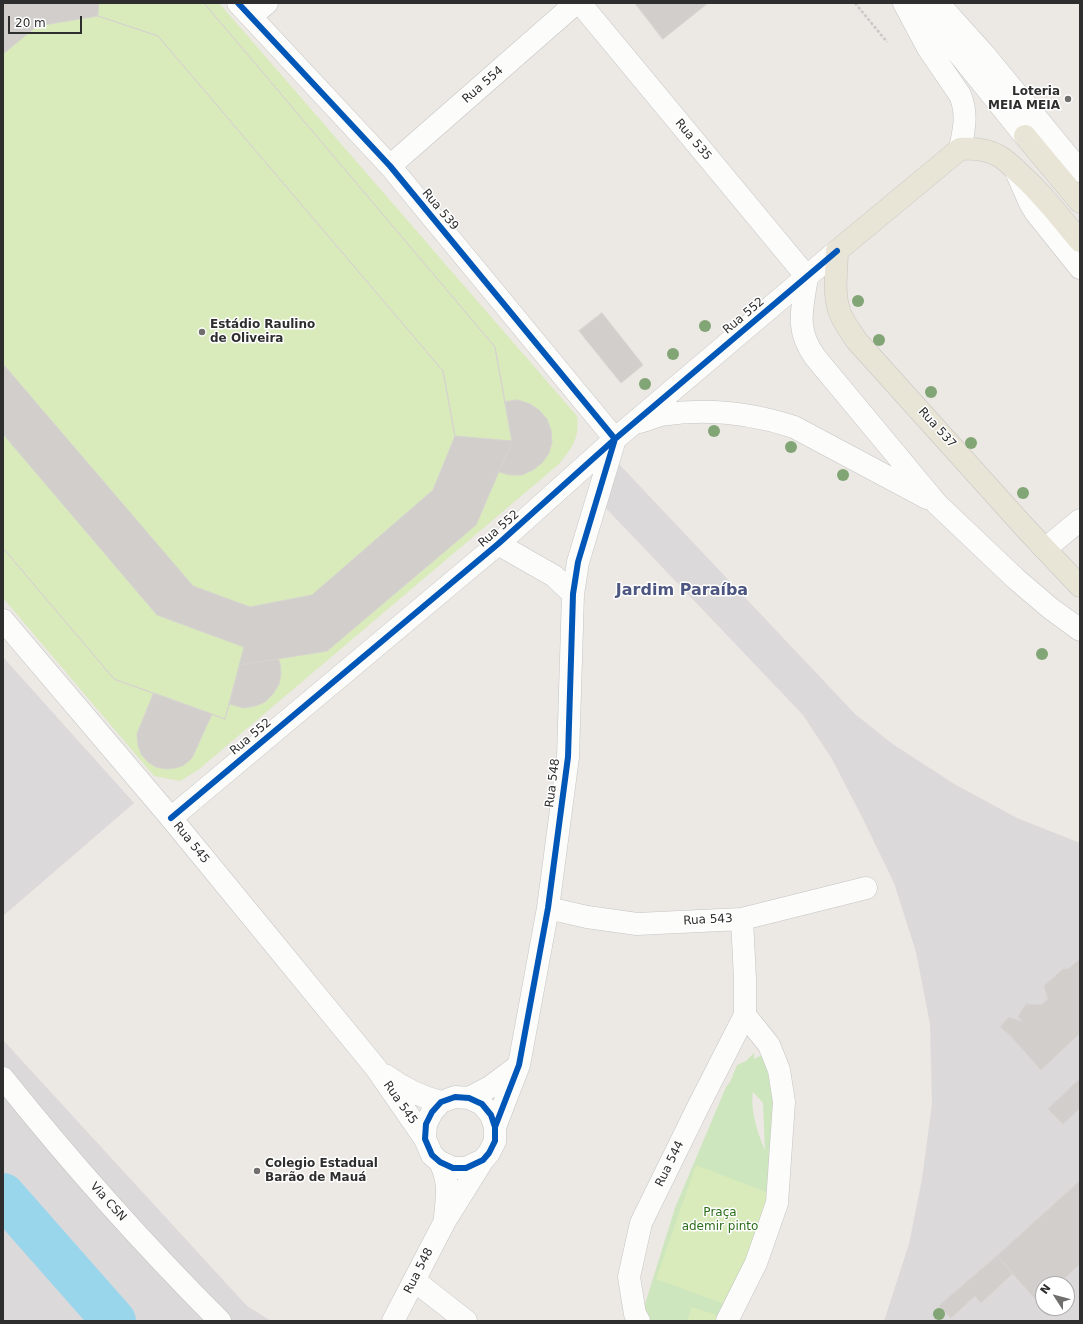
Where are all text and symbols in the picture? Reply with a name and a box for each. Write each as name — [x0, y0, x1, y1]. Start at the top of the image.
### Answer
scale bar — [10, 8, 84, 34]
text: 20 m — [15, 16, 46, 30]
street label: Rua 554 — [460, 63, 506, 107]
place label: Loteria MEIA MEIA — [988, 85, 1060, 113]
marker: Loteria MEIA MEIA — [1063, 94, 1073, 104]
street label: Rua 535 — [672, 116, 714, 164]
street label: Rua 539 — [419, 186, 461, 234]
street label: Rua 552 — [720, 295, 768, 337]
place label: Estádio Raulino de Oliveira — [210, 318, 315, 346]
marker: Estádio Raulino de Oliveira — [197, 327, 207, 337]
street label: Rua 537 — [915, 405, 959, 451]
street label: Rua 552 — [476, 507, 522, 551]
district label: Jardim Paraíba — [616, 581, 748, 601]
street label: Rua 552 — [227, 716, 275, 758]
street label: Rua 548 — [543, 758, 563, 808]
street label: Rua 545 — [170, 819, 212, 867]
street label: Rua 543 — [683, 912, 733, 928]
street label: Rua 545 — [380, 1079, 420, 1127]
street label: Rua 544 — [653, 1139, 687, 1189]
place label: Colegio Estadual Barão de Mauá — [265, 1157, 378, 1185]
marker: Colegio Estadual Barão de Mauá — [252, 1166, 262, 1176]
street label: Via CSN — [87, 1180, 129, 1224]
park label: Praça ademir pinto — [682, 1206, 758, 1234]
street label: Rua 548 — [401, 1246, 437, 1296]
north arrow — [1035, 1276, 1075, 1316]
text: N — [1038, 1282, 1054, 1297]

